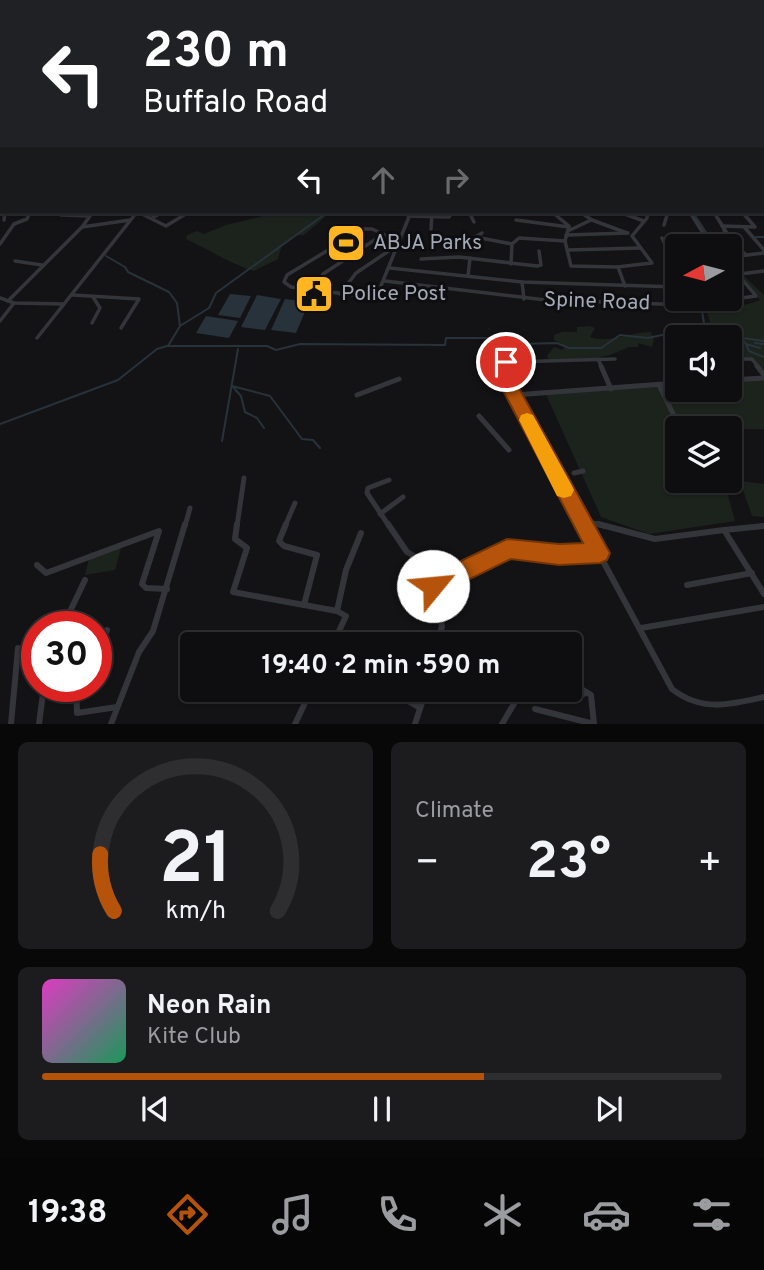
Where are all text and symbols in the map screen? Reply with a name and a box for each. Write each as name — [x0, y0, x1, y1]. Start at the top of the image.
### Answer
text: 230 m — [143, 23, 289, 85]
icon: left — [28, 28, 119, 119]
text: Buffalo Road — [143, 84, 328, 124]
icon: left — [291, 161, 329, 199]
icon: ahead — [364, 161, 402, 199]
icon: right — [437, 161, 475, 199]
sports icon: ABJA Parks — [325, 222, 367, 264]
place label: ABJA Parks — [373, 230, 482, 257]
north arrow — [665, 234, 742, 312]
map controls — [665, 234, 742, 493]
public building icon: Police Post — [293, 273, 335, 315]
place label: Police Post — [341, 281, 446, 308]
street label: Spine Road — [543, 287, 651, 317]
button: sound — [665, 325, 742, 402]
pin — [476, 332, 536, 392]
icon: arrive — [487, 343, 525, 381]
button: layers — [665, 416, 742, 493]
position arrow — [396, 549, 470, 623]
speed limit sign: 30 — [21, 611, 112, 702]
text: 19:40 · 2 min · 590 m — [262, 650, 500, 683]
text: Climate — [415, 797, 494, 826]
text: 21 — [159, 818, 232, 910]
text: 23° — [526, 831, 611, 897]
text: − — [415, 840, 440, 889]
text: + — [697, 840, 722, 889]
text: km/h — [165, 896, 226, 928]
text: Neon Rain — [147, 990, 272, 1023]
text: Kite Club — [147, 1023, 241, 1052]
icon: previous — [136, 1090, 174, 1128]
icon: pause — [363, 1090, 401, 1128]
icon: next — [590, 1090, 628, 1128]
icon: directions — [163, 1190, 212, 1239]
icon: music — [268, 1190, 317, 1239]
icon: phone — [373, 1190, 422, 1239]
icon: climate — [478, 1190, 527, 1239]
icon: car — [582, 1190, 631, 1239]
icon: filters — [687, 1190, 736, 1239]
text: 19:38 — [28, 1194, 107, 1234]

